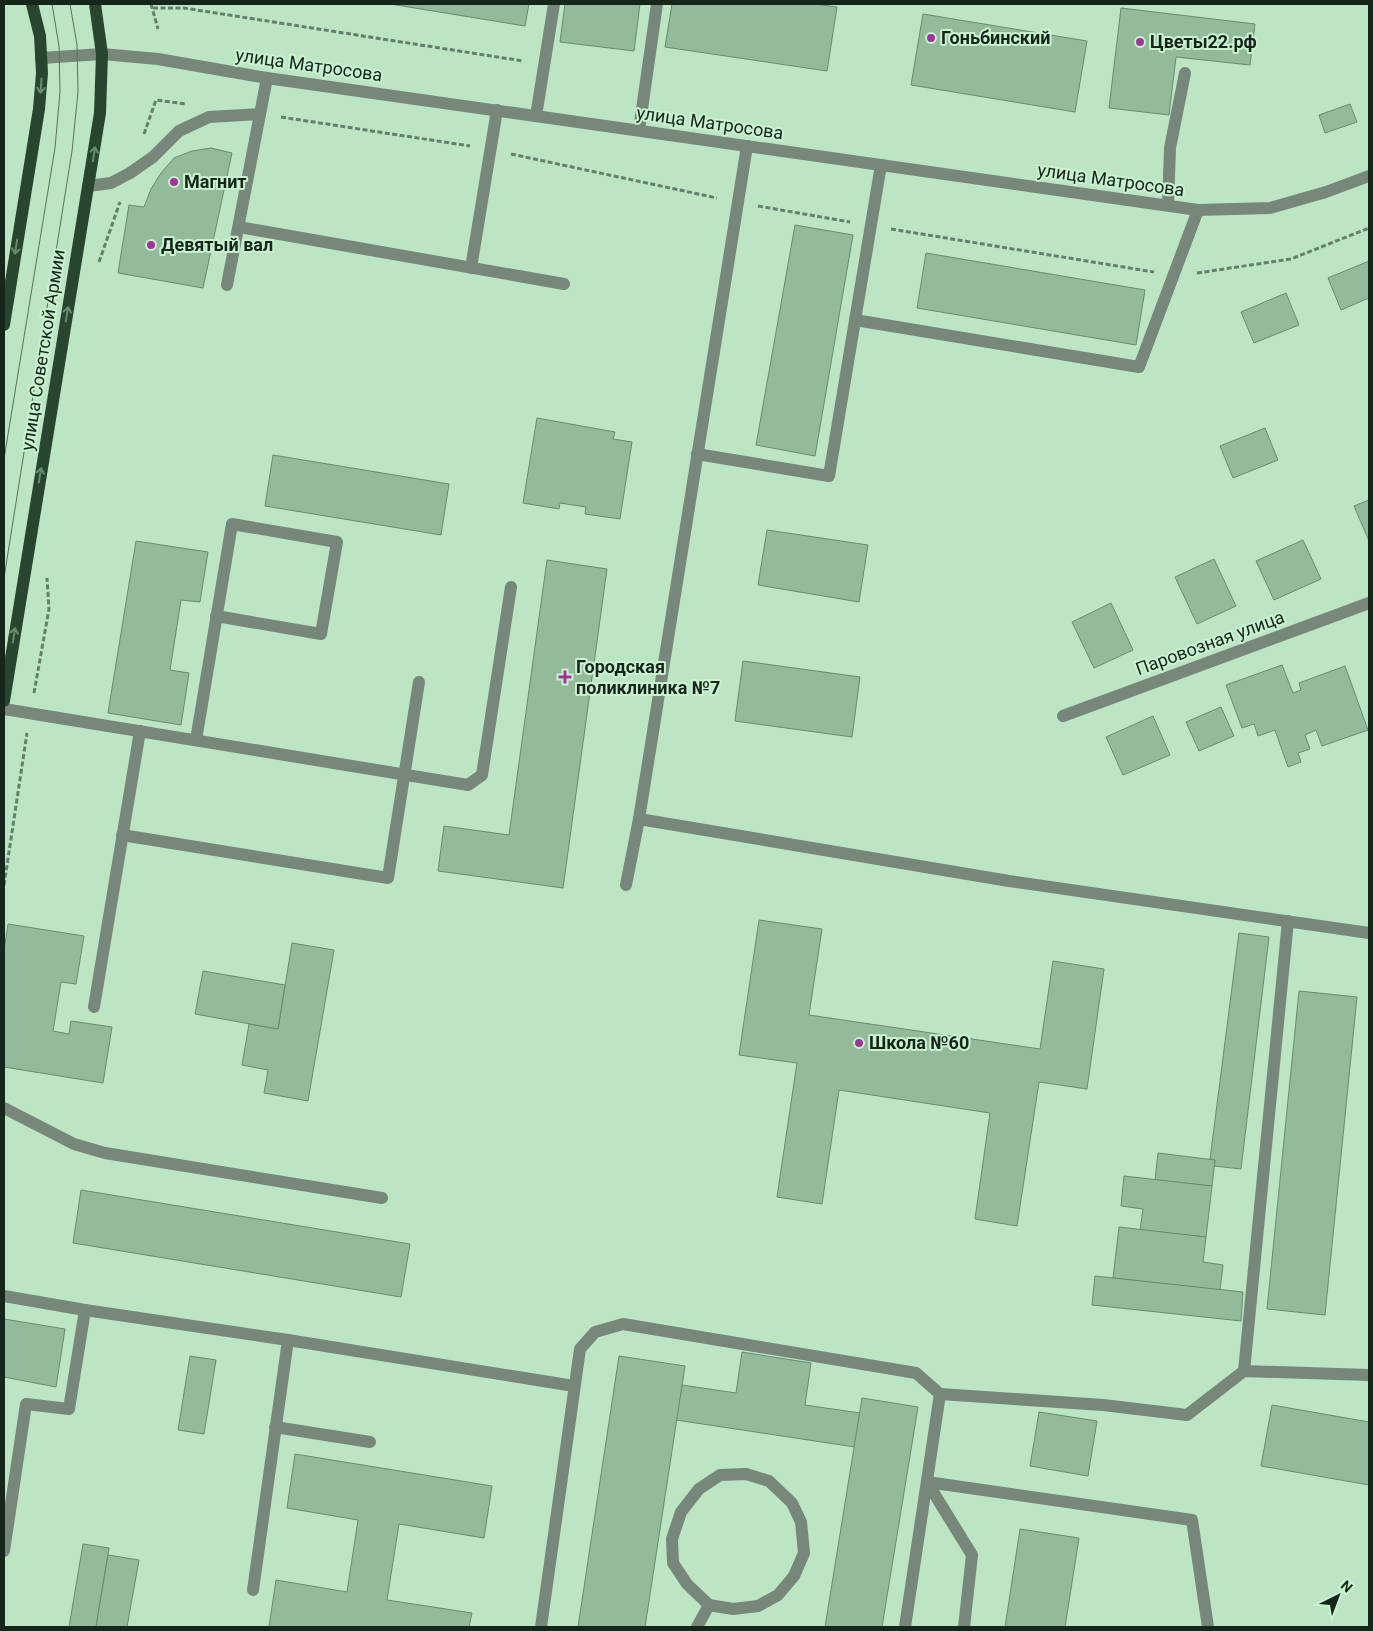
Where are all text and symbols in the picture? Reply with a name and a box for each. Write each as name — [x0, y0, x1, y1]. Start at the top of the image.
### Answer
place label: Гоньбинский — [941, 27, 1050, 48]
place label: Цветы22.рф — [1150, 31, 1257, 52]
marker: Гоньбинский — [925, 32, 937, 44]
marker: Цветы22.рф — [1134, 36, 1146, 48]
street label: улица Матросова — [234, 44, 384, 85]
one-way arrow — [36, 78, 45, 94]
street label: улица Матросова — [635, 102, 785, 143]
one-way arrow — [89, 146, 99, 162]
street label: улица Матросова — [1036, 159, 1186, 200]
place label: Магнит — [184, 171, 247, 192]
marker: Магнит — [168, 176, 180, 188]
place label: Девятый вал — [161, 234, 273, 255]
one-way arrow — [11, 239, 21, 255]
marker: Девятый вал — [145, 239, 157, 251]
street label: улица Советской Армии — [16, 248, 69, 452]
one-way arrow — [62, 307, 72, 323]
one-way arrow — [36, 467, 46, 483]
street label: Паровозная улица — [1133, 606, 1287, 679]
one-way arrow — [9, 627, 19, 643]
place label: Городская поликлиника №7 — [576, 656, 720, 698]
marker: Городская поликлиника №7 — [558, 670, 572, 684]
place label: Школа №60 — [869, 1032, 969, 1053]
marker: Школа №60 — [853, 1037, 865, 1049]
north arrow — [1313, 1571, 1363, 1621]
text: N — [1338, 1577, 1356, 1596]

